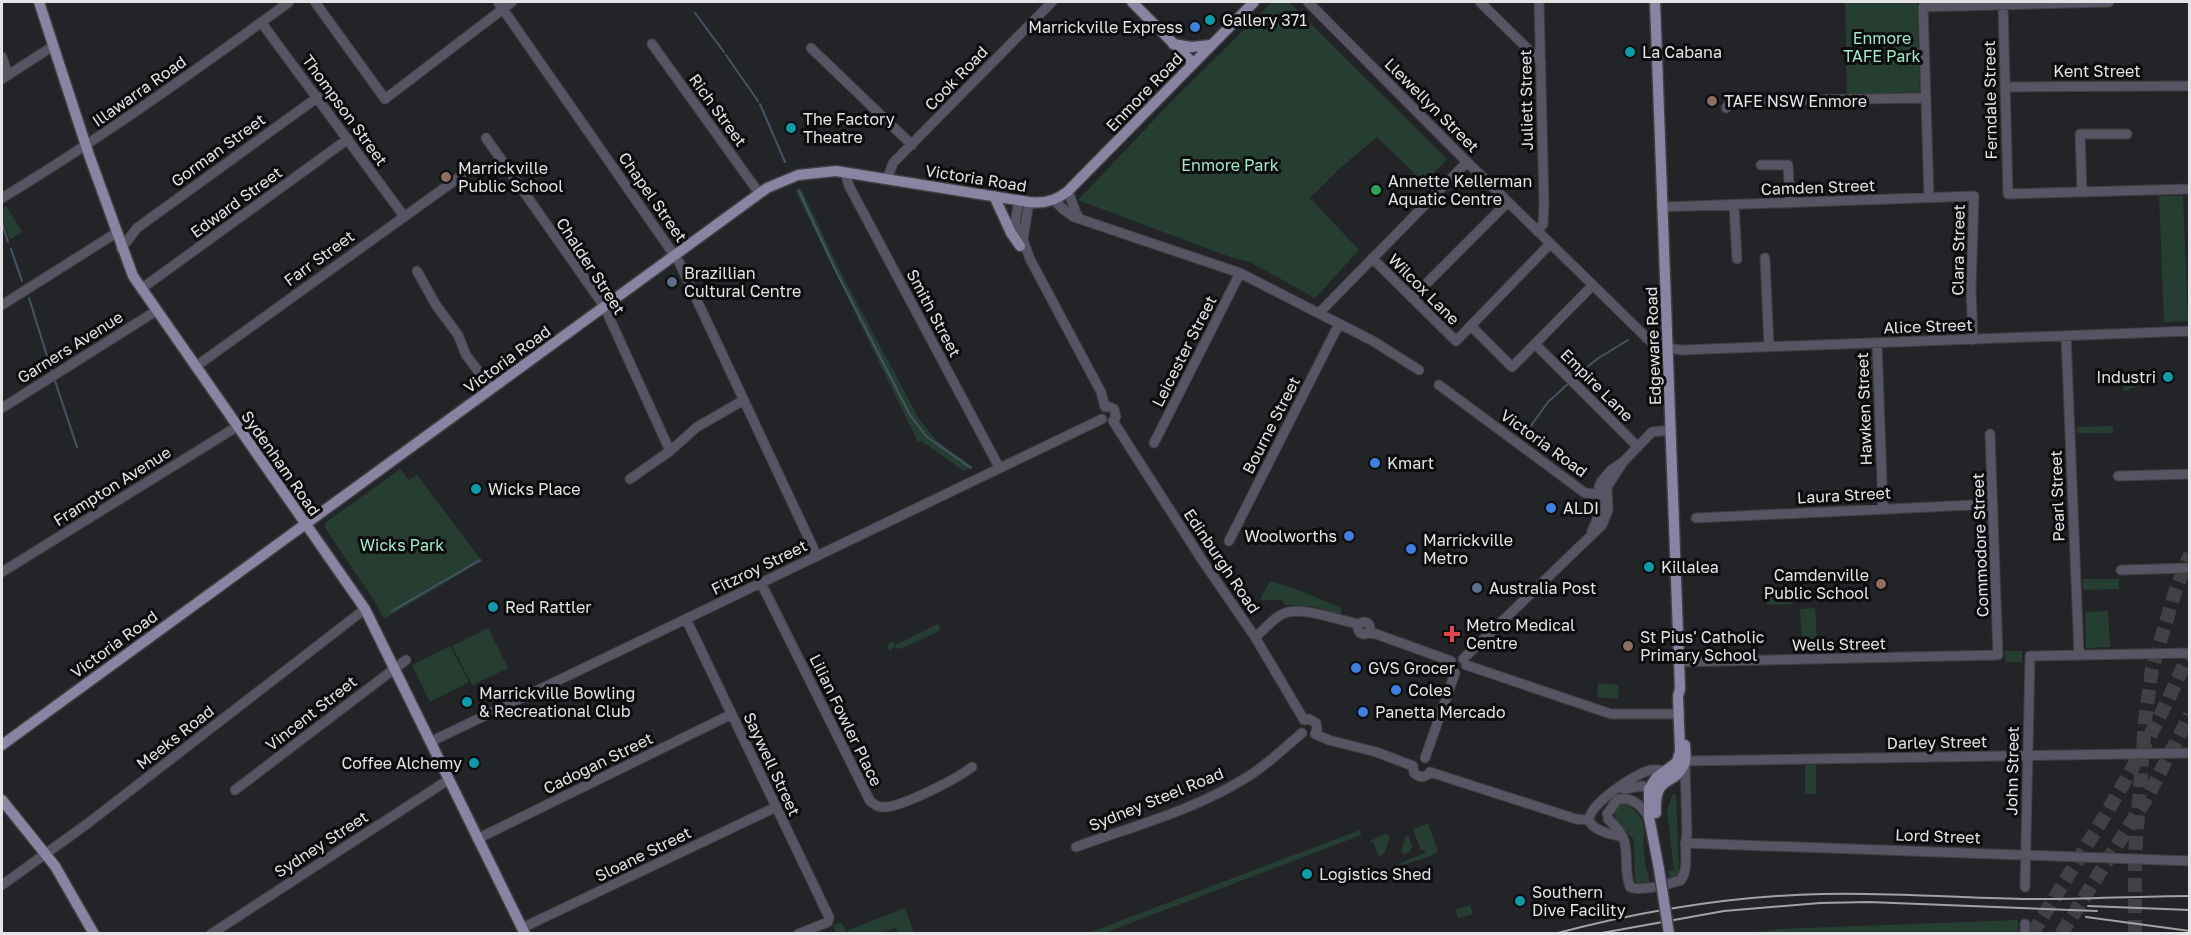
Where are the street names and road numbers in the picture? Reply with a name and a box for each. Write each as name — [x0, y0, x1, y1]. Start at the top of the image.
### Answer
street label: Ferndale Street — [1979, 40, 2001, 160]
street label: Cook Road — [920, 41, 992, 115]
street label: Enmore Road — [1101, 48, 1187, 136]
street label: Juliett Street — [1515, 49, 1537, 151]
street label: Thompson Street — [298, 50, 392, 170]
street label: Illawarra Road — [88, 51, 190, 131]
street label: Llewellyn Street — [1381, 54, 1483, 156]
street label: Kent Street — [2053, 61, 2141, 81]
street label: Rich Street — [685, 70, 751, 150]
street label: Gorman Street — [167, 109, 269, 191]
street label: Chapel Street — [615, 148, 691, 246]
street label: Victoria Road — [924, 160, 1028, 196]
street label: Edward Street — [186, 162, 286, 242]
street label: Camden Street — [1760, 175, 1876, 199]
street label: Clara Street — [1947, 204, 1969, 296]
street label: Chalder Street — [552, 214, 630, 318]
street label: Farr Street — [280, 226, 358, 290]
street label: Wilcox Lane — [1384, 249, 1464, 329]
street label: Smith Street — [903, 266, 965, 360]
street label: Edgeware Road — [1641, 286, 1665, 406]
street label: Leicester Street — [1147, 292, 1221, 410]
street label: Garners Avenue — [13, 306, 127, 388]
street label: Alice Street — [1883, 314, 1973, 338]
street label: Victoria Road — [460, 321, 554, 397]
street label: Empire Lane — [1556, 344, 1638, 426]
street label: Hawken Street — [1852, 352, 1876, 466]
street label: Bourne Street — [1238, 373, 1304, 477]
street label: Victoria Road — [1497, 405, 1591, 481]
street label: Sydenham Road — [237, 407, 325, 519]
street label: Frampton Avenue — [49, 442, 175, 530]
street label: Pearl Street — [2045, 450, 2069, 542]
street label: Commodore Street — [1967, 472, 1993, 618]
street label: Laura Street — [1796, 483, 1892, 507]
street label: Edinburgh Road — [1180, 505, 1264, 617]
street label: Fitzroy Street — [708, 535, 810, 599]
street label: Victoria Road — [67, 606, 161, 682]
street label: Wells Street — [1792, 633, 1886, 655]
street label: Lilian Fowler Place — [805, 651, 887, 789]
street label: Vincent Street — [261, 671, 361, 755]
street label: Meeks Road — [132, 700, 218, 774]
street label: Saywell Street — [739, 709, 805, 819]
street label: John Street — [2001, 726, 2023, 816]
street label: Cadogan Street — [540, 728, 656, 798]
street label: Darley Street — [1886, 731, 1988, 753]
street label: Sydney Steel Road — [1086, 763, 1226, 835]
street label: Sydney Street — [270, 806, 372, 882]
street label: Sloane Street — [592, 822, 694, 886]
street label: Lord Street — [1895, 825, 1981, 847]

